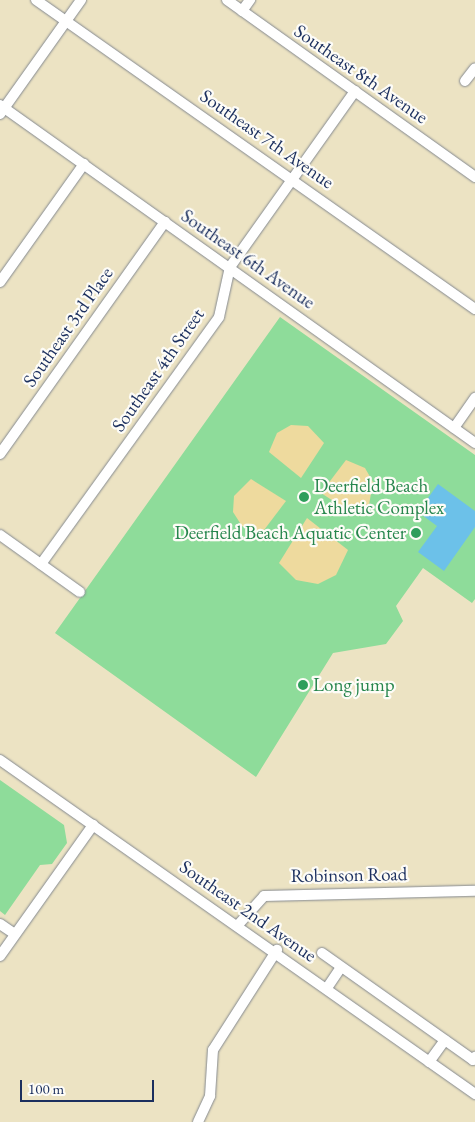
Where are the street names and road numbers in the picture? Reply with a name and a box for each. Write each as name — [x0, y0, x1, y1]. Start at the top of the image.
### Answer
street label: Southeast 8th Avenue — [290, 19, 432, 129]
street label: Southeast 7th Avenue — [196, 84, 338, 194]
street label: Southeast 6th Avenue — [177, 204, 319, 314]
street label: Southeast 3rd Place — [18, 263, 118, 391]
street label: Southeast 4th Street — [107, 304, 209, 436]
street label: Southeast 2nd Avenue — [175, 855, 321, 967]
street label: Robinson Road — [291, 863, 407, 887]

